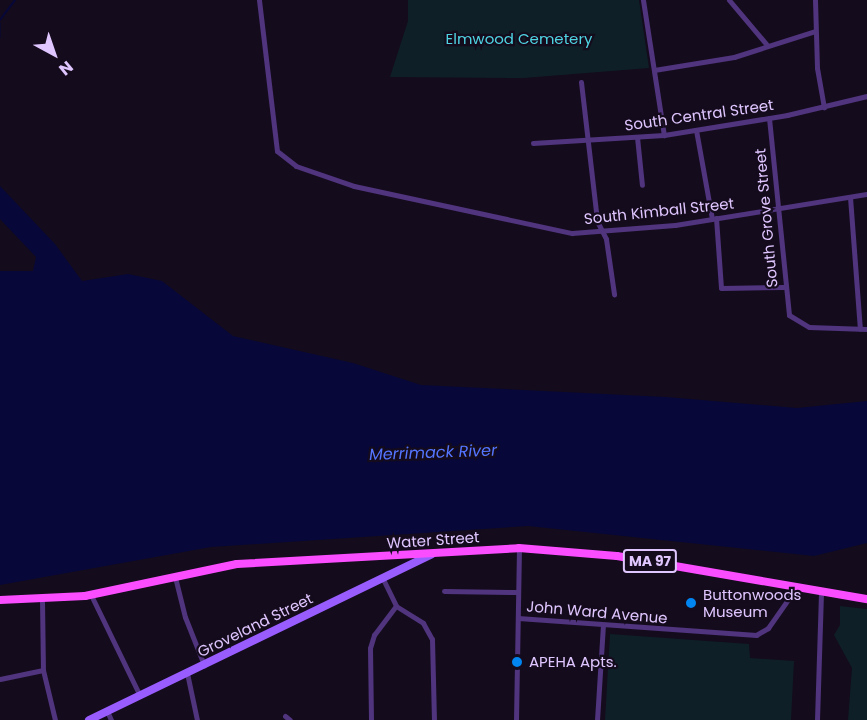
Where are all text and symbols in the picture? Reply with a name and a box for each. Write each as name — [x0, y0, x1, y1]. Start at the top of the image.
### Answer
north arrow — [24, 24, 84, 84]
park label: Elmwood Cemetery — [446, 30, 592, 48]
text: N — [54, 55, 78, 81]
street label: South Central Street — [623, 96, 775, 134]
street label: South Grove Street — [751, 148, 781, 288]
street label: South Kimball Street — [583, 194, 735, 228]
water label: Merrimack River — [369, 441, 497, 465]
street label: Water Street — [386, 528, 480, 552]
road number: MA 97 — [622, 550, 678, 572]
place label: Buttonwoods Museum — [703, 585, 801, 620]
street label: Groveland Street — [194, 589, 316, 661]
marker: Buttonwoods Museum — [684, 596, 698, 610]
street label: John Ward Avenue — [526, 597, 668, 627]
place label: APEHA Apts. — [529, 653, 617, 671]
marker: APEHA Apts. — [510, 655, 524, 669]

